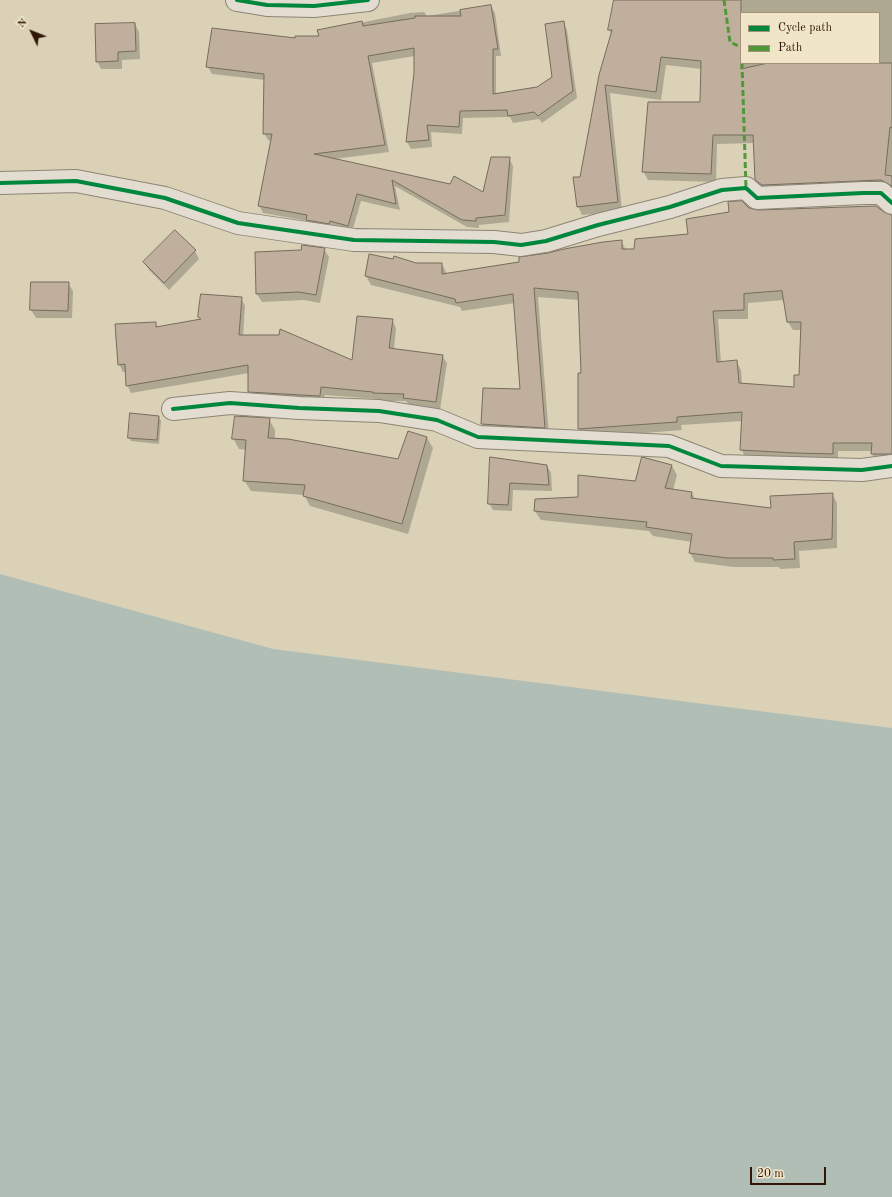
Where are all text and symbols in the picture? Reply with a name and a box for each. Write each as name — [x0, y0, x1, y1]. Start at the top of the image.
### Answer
north arrow — [12, 12, 52, 52]
legend — [740, 12, 880, 64]
text: N — [16, 17, 30, 30]
text: Cycle path — [778, 22, 832, 34]
text: Path — [778, 42, 802, 54]
scale bar — [752, 1159, 828, 1185]
text: 20 m — [757, 1168, 784, 1180]

